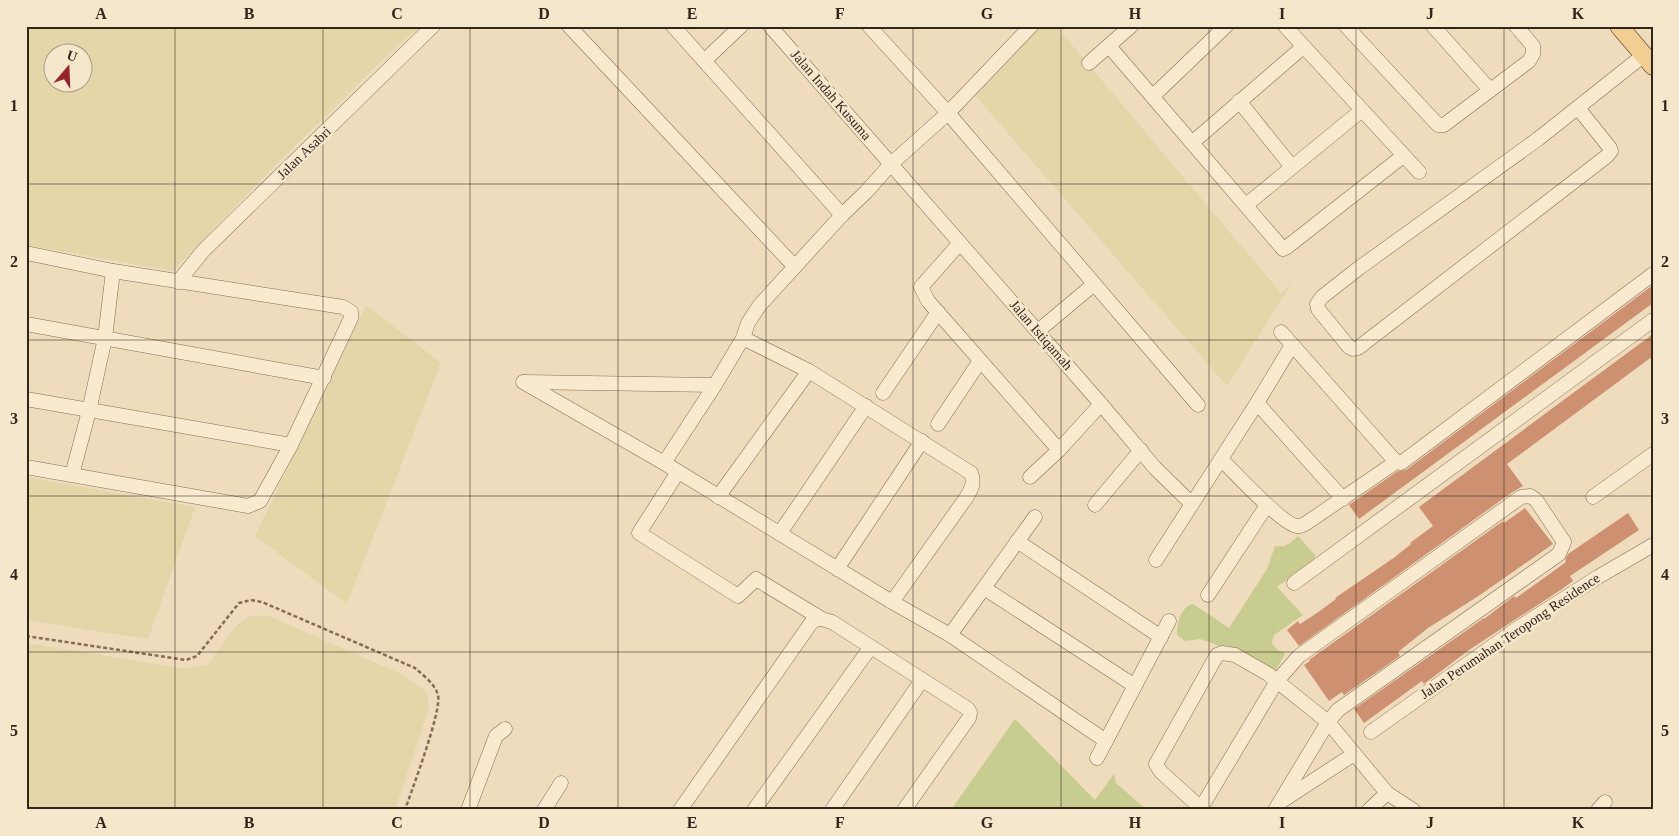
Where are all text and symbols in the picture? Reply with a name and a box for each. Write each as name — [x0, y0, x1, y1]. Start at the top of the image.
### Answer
text: A — [95, 5, 107, 22]
text: B — [244, 5, 255, 22]
text: C — [391, 5, 403, 22]
text: D — [538, 5, 550, 22]
text: E — [687, 5, 697, 22]
text: F — [835, 5, 845, 22]
text: G — [981, 5, 994, 22]
text: H — [1129, 5, 1142, 22]
text: I — [1279, 5, 1285, 22]
text: J — [1426, 5, 1434, 22]
text: K — [1572, 5, 1585, 22]
north arrow — [42, 42, 92, 92]
text: U — [65, 47, 79, 65]
street label: Jalan Indah Kusuma — [788, 47, 875, 144]
text: 1 — [10, 97, 18, 114]
text: 1 — [1661, 97, 1669, 114]
street label: Jalan Asabri — [274, 124, 334, 182]
text: 2 — [10, 253, 18, 270]
text: 2 — [1661, 253, 1669, 270]
street label: Jalan Istiqamah — [1007, 297, 1075, 373]
text: 3 — [10, 410, 18, 427]
text: 3 — [1661, 410, 1669, 427]
text: 4 — [10, 566, 18, 583]
text: 4 — [1661, 566, 1669, 583]
street label: Jalan Perumahan Teropong Residence — [1418, 570, 1602, 702]
text: 5 — [10, 722, 18, 739]
text: 5 — [1661, 722, 1669, 739]
text: A — [95, 814, 107, 831]
text: B — [244, 814, 255, 831]
text: C — [391, 814, 403, 831]
text: D — [538, 814, 550, 831]
text: E — [687, 814, 697, 831]
text: F — [835, 814, 845, 831]
text: G — [981, 814, 994, 831]
text: H — [1129, 814, 1142, 831]
text: I — [1279, 814, 1285, 831]
text: J — [1426, 814, 1434, 831]
text: K — [1572, 814, 1585, 831]

